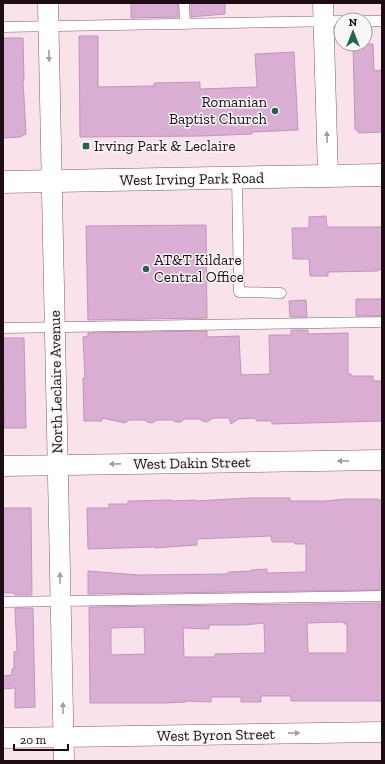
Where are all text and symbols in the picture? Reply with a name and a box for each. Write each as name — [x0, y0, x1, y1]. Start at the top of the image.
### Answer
north arrow — [333, 12, 373, 52]
text: N — [349, 16, 358, 29]
one-way arrow — [46, 50, 52, 63]
place label: Romanian Baptist Church — [169, 93, 268, 128]
marker: Romanian Baptist Church — [270, 106, 280, 116]
one-way arrow — [323, 131, 330, 143]
place label: Irving Park & Leclaire — [94, 137, 236, 155]
marker: Irving Park & Leclaire — [81, 141, 91, 151]
street label: West Irving Park Road — [120, 169, 265, 189]
place label: AT&T Kildare Central Office — [154, 251, 244, 286]
marker: AT&T Kildare Central Office — [141, 264, 151, 274]
street label: North Leclaire Avenue — [46, 310, 66, 454]
street label: West Dakin Street — [133, 453, 251, 473]
one-way arrow — [336, 458, 349, 464]
one-way arrow — [108, 461, 121, 467]
one-way arrow — [57, 571, 63, 584]
one-way arrow — [60, 701, 66, 714]
street label: West Byron Street — [157, 725, 276, 745]
scale bar — [14, 726, 68, 752]
one-way arrow — [288, 730, 301, 736]
text: 20 m — [20, 733, 47, 747]

